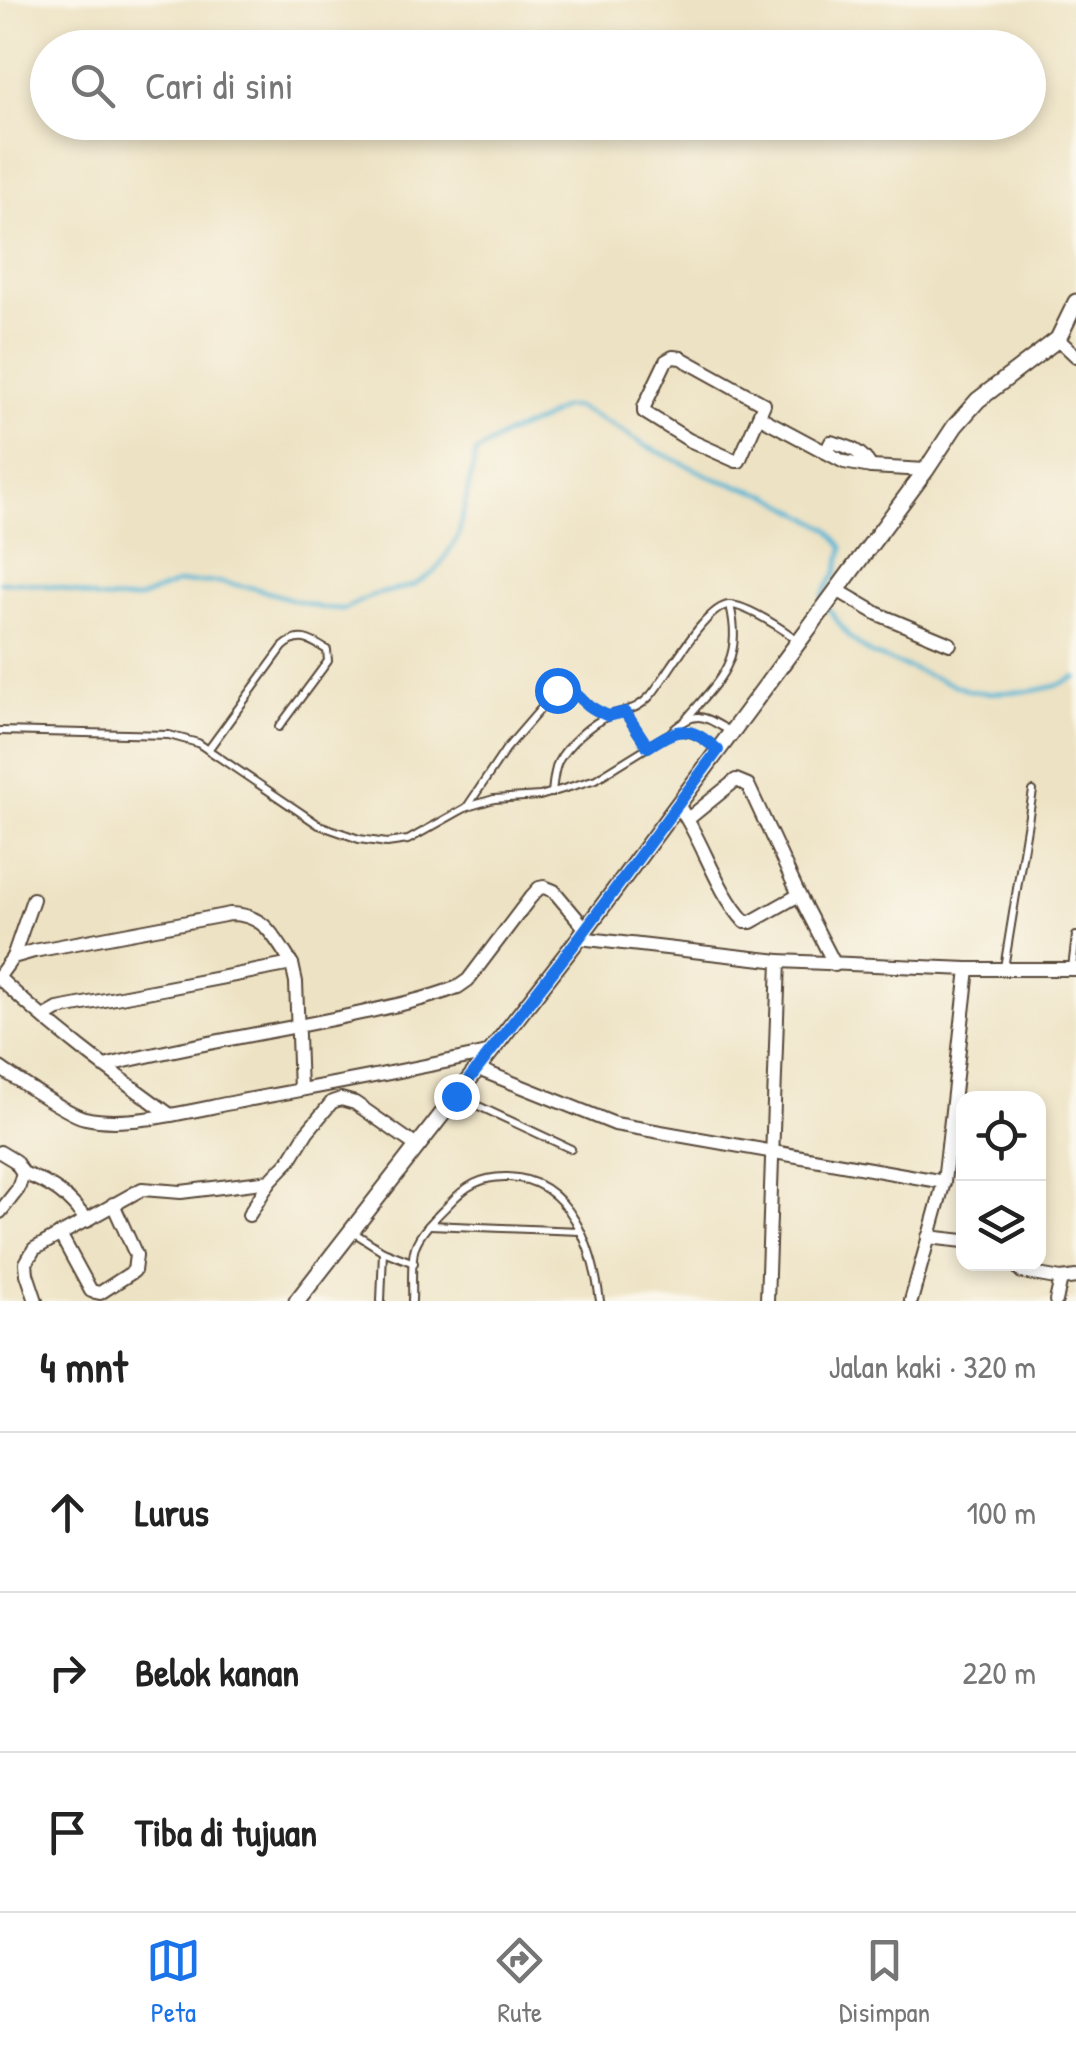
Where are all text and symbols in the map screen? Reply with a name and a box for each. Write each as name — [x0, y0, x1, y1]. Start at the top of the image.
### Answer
search box — [30, 30, 1046, 140]
icon: search — [65, 58, 120, 113]
text: Cari di sini — [145, 59, 294, 111]
route start — [535, 668, 581, 714]
route end — [434, 1074, 480, 1120]
map controls — [956, 1091, 1046, 1271]
button: locate — [956, 1091, 1046, 1181]
button: layers — [956, 1181, 1046, 1271]
text: 4 mnt — [40, 1338, 127, 1395]
text: Jalan kaki · 320 m — [829, 1345, 1036, 1388]
icon: ahead — [40, 1485, 95, 1540]
text: Lurus — [135, 1486, 209, 1538]
text: 100 m — [967, 1491, 1036, 1534]
icon: right — [40, 1645, 95, 1700]
text: Belok kanan — [135, 1646, 299, 1698]
text: 220 m — [963, 1651, 1036, 1694]
icon: arrive — [40, 1805, 95, 1860]
text: Tiba di tujuan — [135, 1806, 317, 1858]
tab: Peta — [146, 1933, 201, 2031]
tab: Rute — [492, 1933, 547, 2031]
tab: Disimpan — [839, 1933, 930, 2031]

